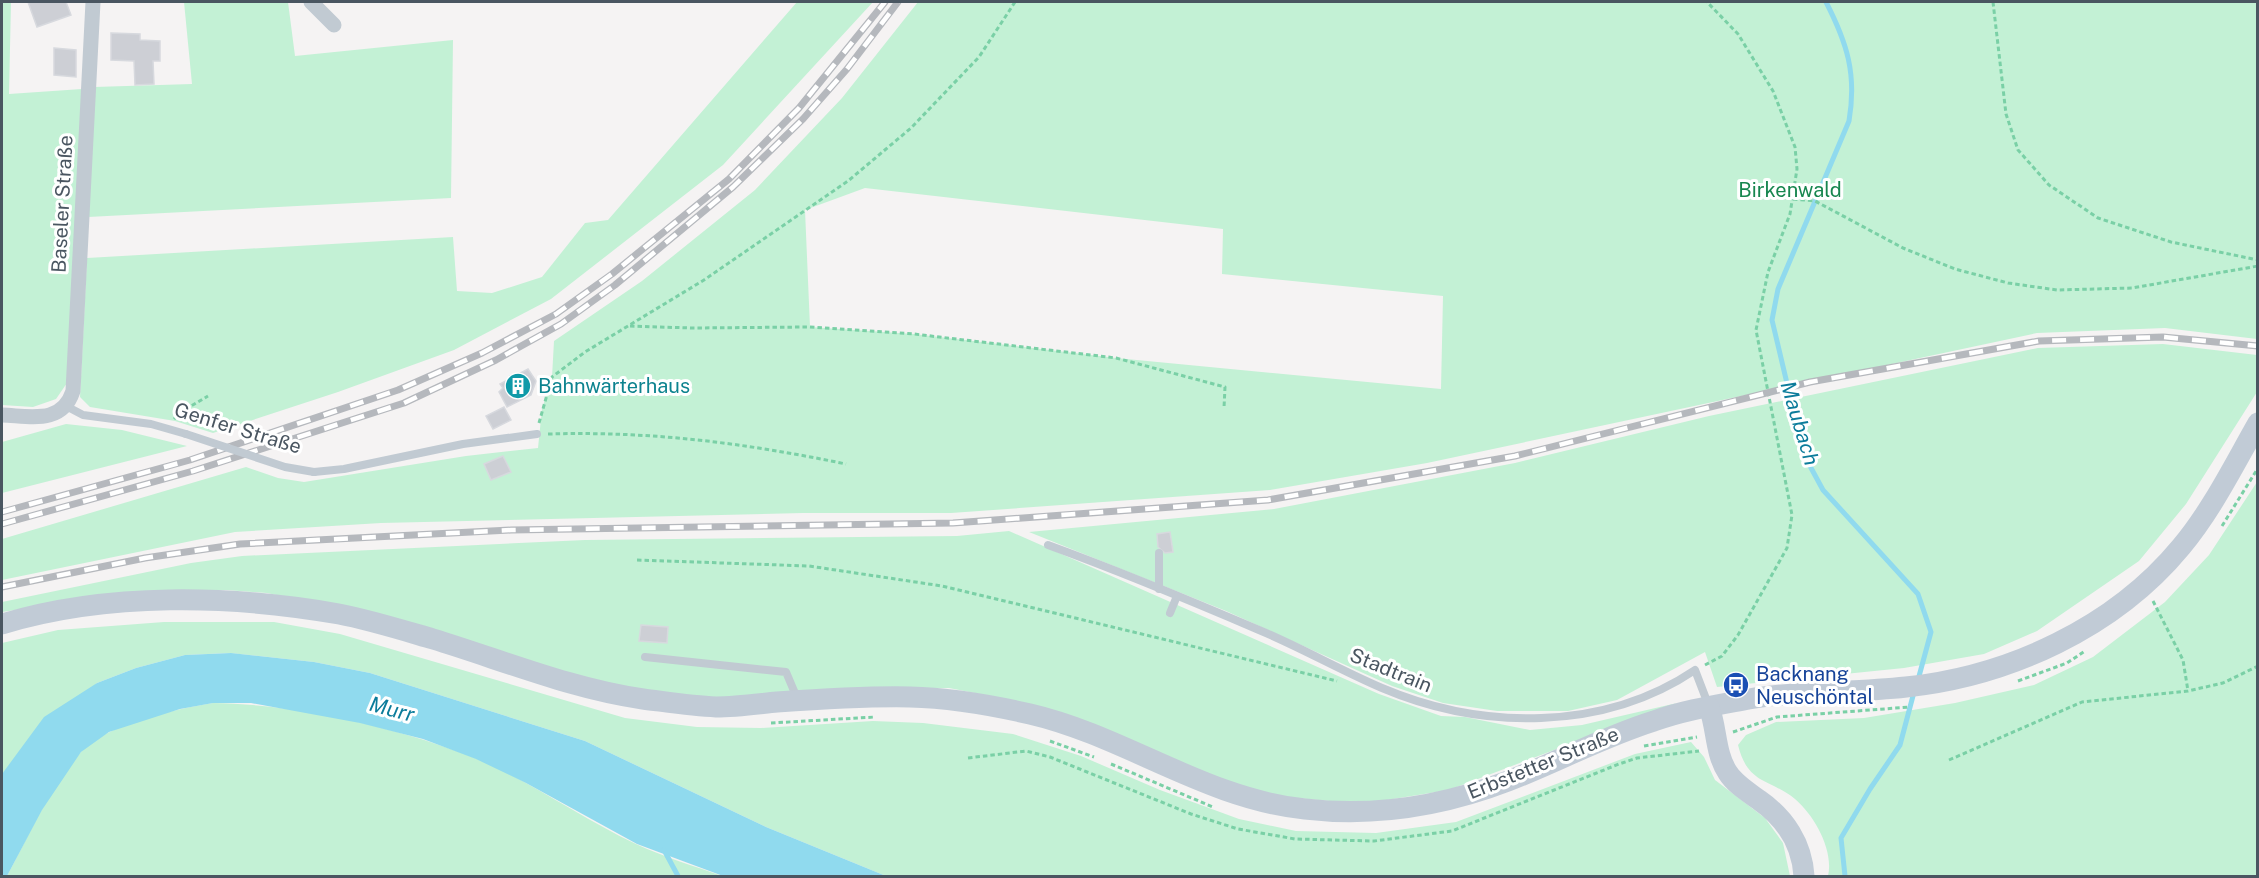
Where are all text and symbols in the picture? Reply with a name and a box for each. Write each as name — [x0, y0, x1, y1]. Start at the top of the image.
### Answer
street label: Baseler Straße — [46, 135, 78, 273]
park label: Birkenwald — [1738, 178, 1842, 202]
building icon: Bahnwärterhaus — [503, 371, 533, 401]
place label: Bahnwärterhaus — [538, 374, 690, 398]
water label: Maubach — [1775, 378, 1825, 468]
street label: Genfer Straße — [172, 397, 304, 459]
street label: Stadtrain — [1346, 643, 1436, 697]
place label: Backnang Neuschöntal — [1756, 662, 1874, 709]
bus stop icon: Backnang Neuschöntal — [1721, 670, 1751, 700]
water label: Murr — [367, 691, 418, 727]
street label: Erbstetter Straße — [1464, 722, 1622, 804]

